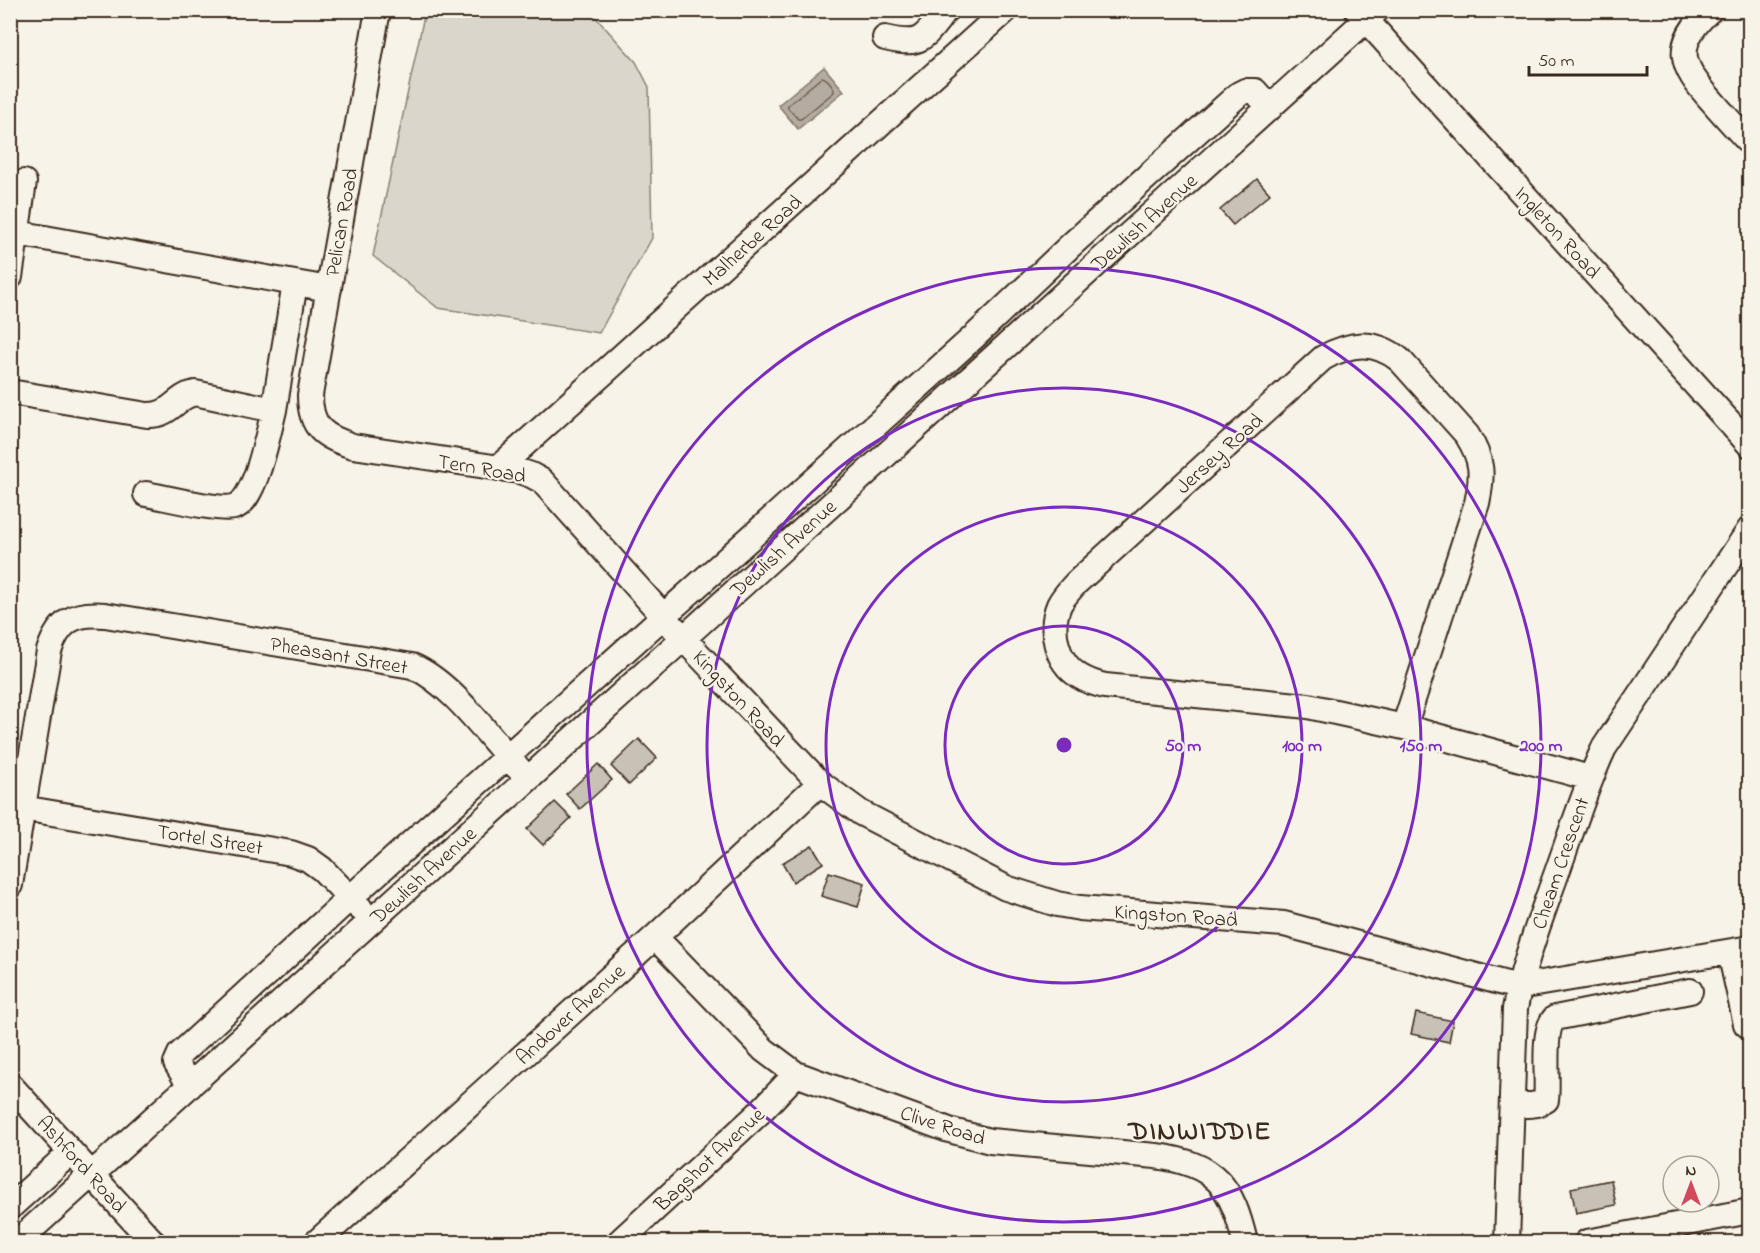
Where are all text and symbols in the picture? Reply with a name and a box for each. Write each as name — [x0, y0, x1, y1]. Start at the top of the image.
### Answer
scale bar — [1529, 39, 1648, 77]
text: 50 m — [1538, 49, 1575, 75]
street label: Pelican Road — [319, 166, 367, 279]
street label: Dewlish Avenue — [1085, 167, 1206, 280]
street label: Ingleton Road — [1505, 180, 1607, 288]
street label: Malherbe Road — [697, 188, 810, 294]
street label: Jersey Road — [1170, 407, 1272, 504]
street label: Tern Road — [435, 447, 528, 493]
street label: Dewlish Avenue — [724, 493, 845, 606]
street label: Pheasant Street — [267, 630, 410, 684]
street label: Kingston Road — [683, 644, 791, 756]
text: 50 m — [1165, 734, 1201, 760]
text: 100 m — [1282, 734, 1322, 760]
text: 150 m — [1400, 734, 1442, 760]
text: 200 m — [1519, 734, 1563, 760]
centre of rings — [1054, 735, 1074, 755]
street label: Cheam Crescent — [1525, 793, 1599, 934]
street label: Tortel Street — [155, 818, 265, 864]
street label: Dewlish Avenue — [364, 820, 485, 933]
street label: Kingston Road — [1113, 898, 1239, 938]
street label: Andover Avenue — [510, 958, 633, 1073]
street label: Clive Road — [896, 1099, 989, 1155]
street label: Bagshot Avenue — [648, 1101, 774, 1222]
street label: Ashford Road — [28, 1110, 133, 1221]
district label: DINWIDDIE — [1126, 1113, 1272, 1152]
north arrow — [1661, 1154, 1721, 1214]
text: N — [1686, 1159, 1697, 1183]

